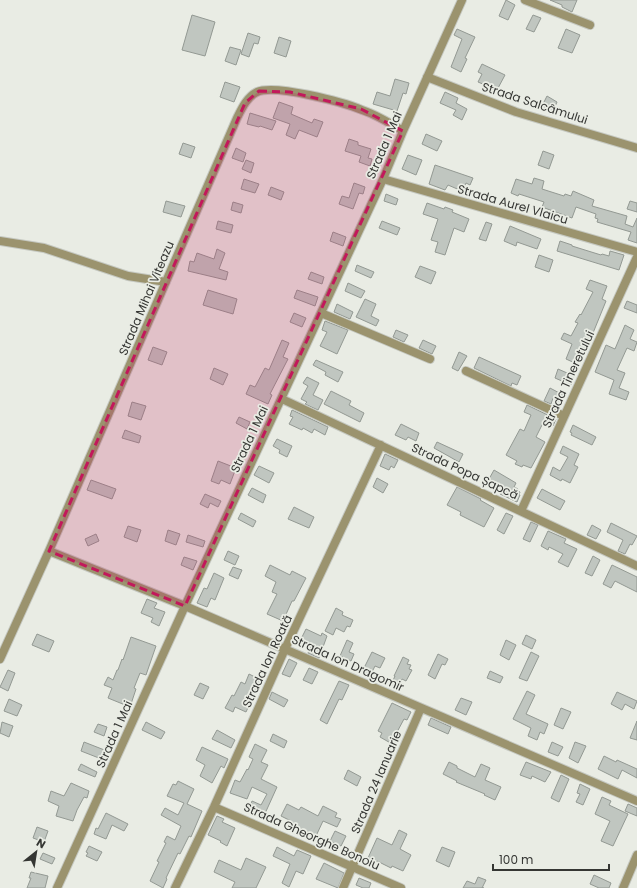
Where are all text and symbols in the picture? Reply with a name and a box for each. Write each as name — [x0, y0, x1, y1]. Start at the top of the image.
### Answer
street label: Strada Salcâmului — [480, 78, 590, 128]
street label: Strada 1 Mai — [362, 109, 406, 181]
street label: Strada Aurel Vlaicu — [456, 180, 570, 228]
street label: Strada Mihai Viteazu — [114, 238, 178, 358]
street label: Strada Tineretului — [538, 328, 598, 430]
street label: Strada 1 Mai — [226, 403, 272, 475]
street label: Strada Popa Șapcă — [409, 439, 521, 503]
street label: Strada Ion Roată — [238, 612, 296, 710]
street label: Strada Ion Dragomir — [289, 631, 407, 696]
street label: Strada 1 Mai — [92, 698, 136, 770]
street label: Strada 24 Ianuarie — [347, 728, 405, 836]
street label: Strada Gheorghe Bonoiu — [241, 798, 383, 874]
north arrow — [16, 832, 56, 872]
text: N — [33, 834, 49, 852]
scale bar — [493, 846, 609, 872]
text: 100 m — [499, 851, 533, 868]

